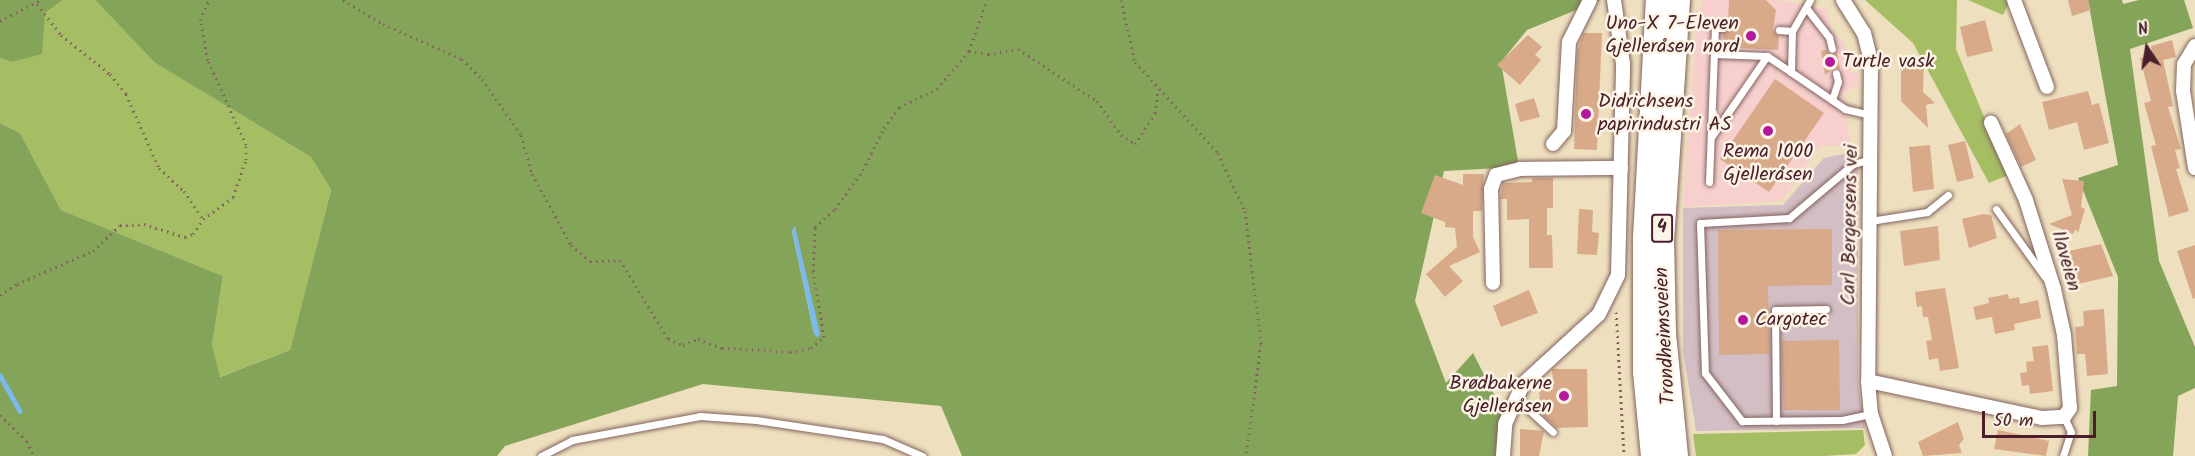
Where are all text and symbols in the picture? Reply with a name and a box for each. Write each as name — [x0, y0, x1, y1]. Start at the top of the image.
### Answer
place label: Uno-X 7-Eleven Gjelleråsen nord — [1605, 13, 1739, 60]
text: N — [2136, 17, 2151, 43]
north arrow — [2117, 18, 2177, 78]
marker: Uno-X 7-Eleven Gjelleråsen nord — [1744, 29, 1758, 43]
place label: Turtle vask — [1842, 50, 1934, 74]
marker: Turtle vask — [1823, 55, 1837, 69]
place label: Didrichsens papirindustri AS — [1598, 90, 1731, 137]
marker: Didrichsens papirindustri AS — [1579, 107, 1593, 121]
marker: Rema 1000 Gjelleråsen — [1761, 124, 1775, 138]
place label: Rema 1000 Gjelleråsen — [1723, 140, 1813, 187]
street label: Carl Bergersens vei — [1838, 144, 1864, 306]
road number: 4 — [1650, 213, 1674, 243]
street label: Ilaveien — [2045, 228, 2085, 294]
street label: Trondheimsveien — [1650, 267, 1682, 405]
place label: Cargotec — [1755, 308, 1827, 332]
marker: Cargotec — [1736, 313, 1750, 327]
place label: Brødbakerne Gjelleråsen — [1449, 372, 1552, 419]
marker: Brødbakerne Gjelleråsen — [1557, 389, 1571, 403]
scale bar — [1985, 399, 2099, 437]
text: 50 m — [1993, 407, 2033, 436]

